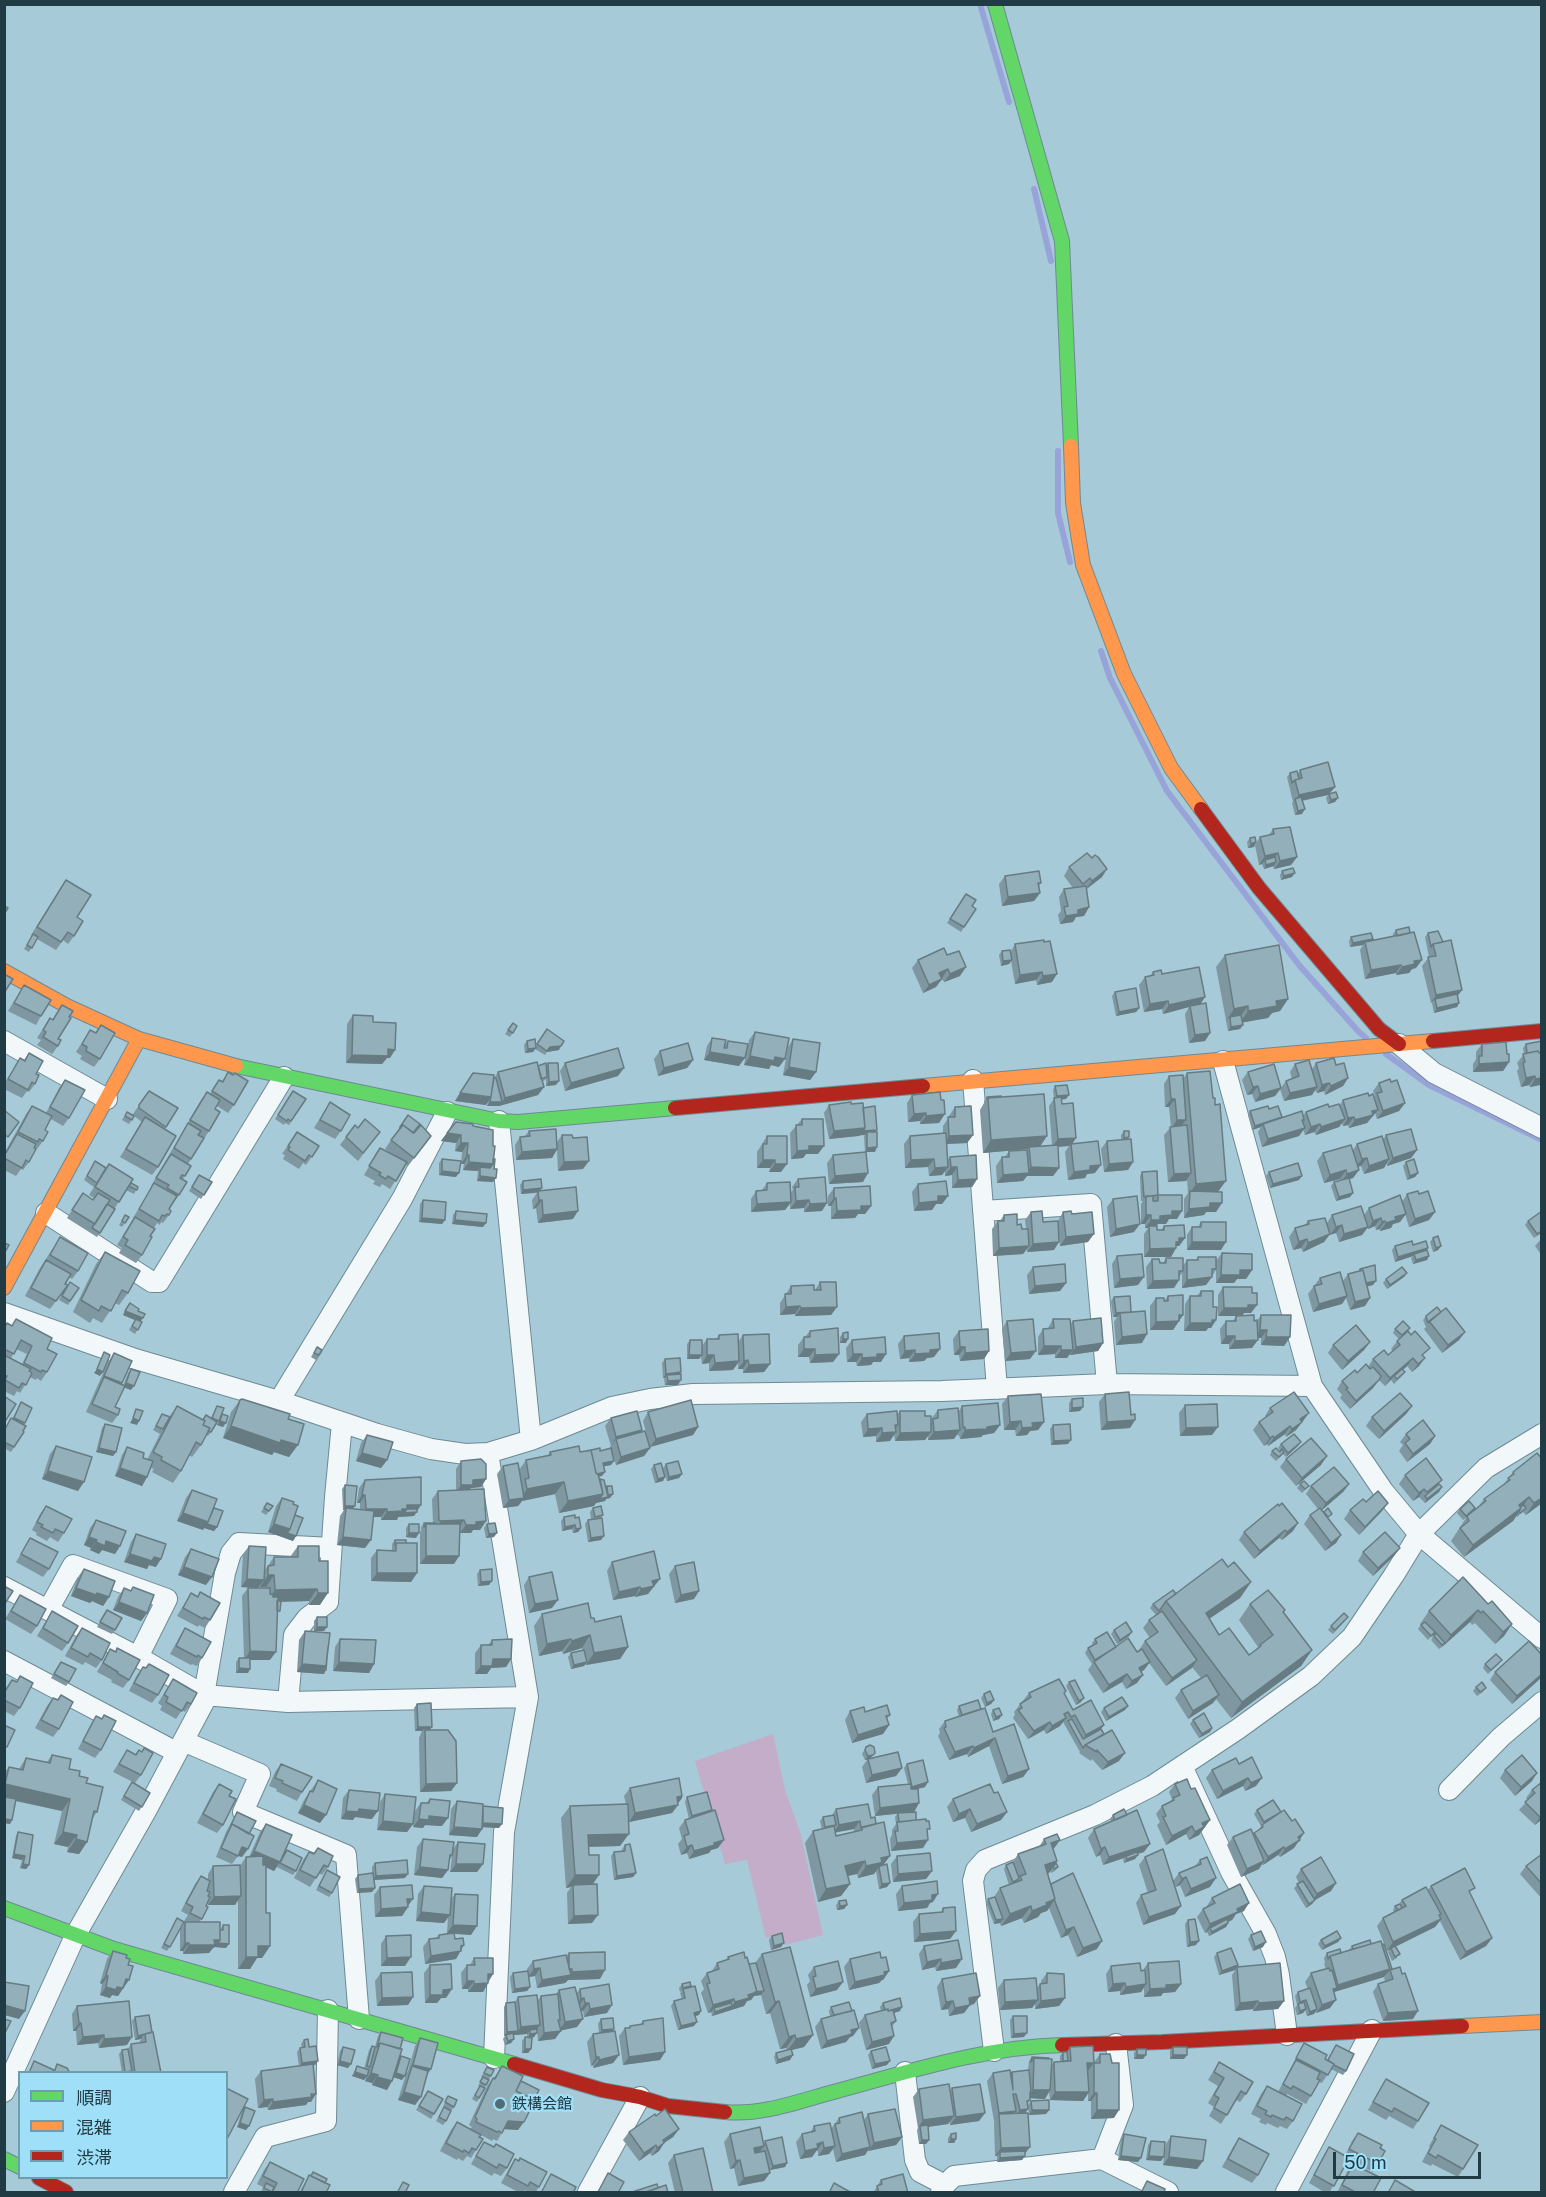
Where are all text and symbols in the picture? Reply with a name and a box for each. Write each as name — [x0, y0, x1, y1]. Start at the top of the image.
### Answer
legend — [18, 2071, 228, 2179]
text: 順調 — [76, 2087, 112, 2108]
place label: 鉄構会館 — [512, 2095, 572, 2113]
marker: 鉄構会館 — [493, 2097, 507, 2111]
text: 混雑 — [76, 2117, 112, 2138]
scale bar — [1336, 2140, 1484, 2178]
text: 渋滞 — [76, 2147, 112, 2168]
text: 50 m — [1344, 2152, 1387, 2173]

